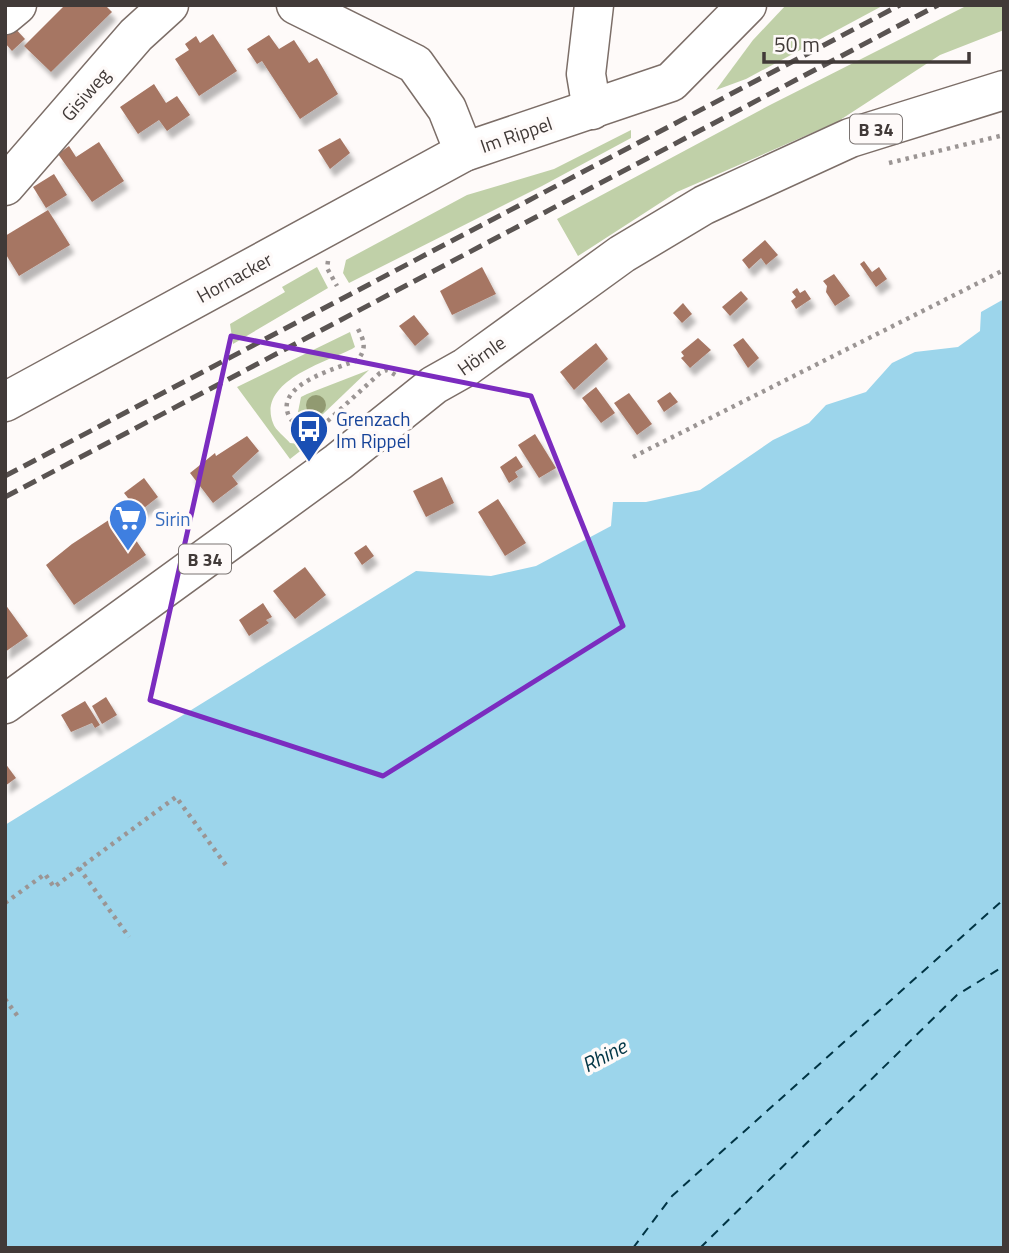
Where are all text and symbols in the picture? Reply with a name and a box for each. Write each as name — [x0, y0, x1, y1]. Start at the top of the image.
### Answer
scale bar — [764, 21, 969, 65]
text: 50 m — [774, 28, 820, 60]
street label: Gisiweg — [54, 61, 117, 127]
street label: Im Rippel — [476, 108, 556, 160]
road number: B 34 — [850, 114, 902, 144]
street label: Hornacker — [191, 244, 277, 310]
street label: Hörnle — [451, 328, 511, 382]
place label: Grenzach Im Rippel — [336, 404, 411, 455]
bus stop icon: Grenzach Im Rippel — [288, 408, 330, 463]
supermarket icon: Sirin — [107, 497, 149, 552]
place label: Sirin — [155, 504, 190, 533]
road number: B 34 — [179, 544, 231, 574]
water label: Rhine — [576, 1029, 633, 1080]

